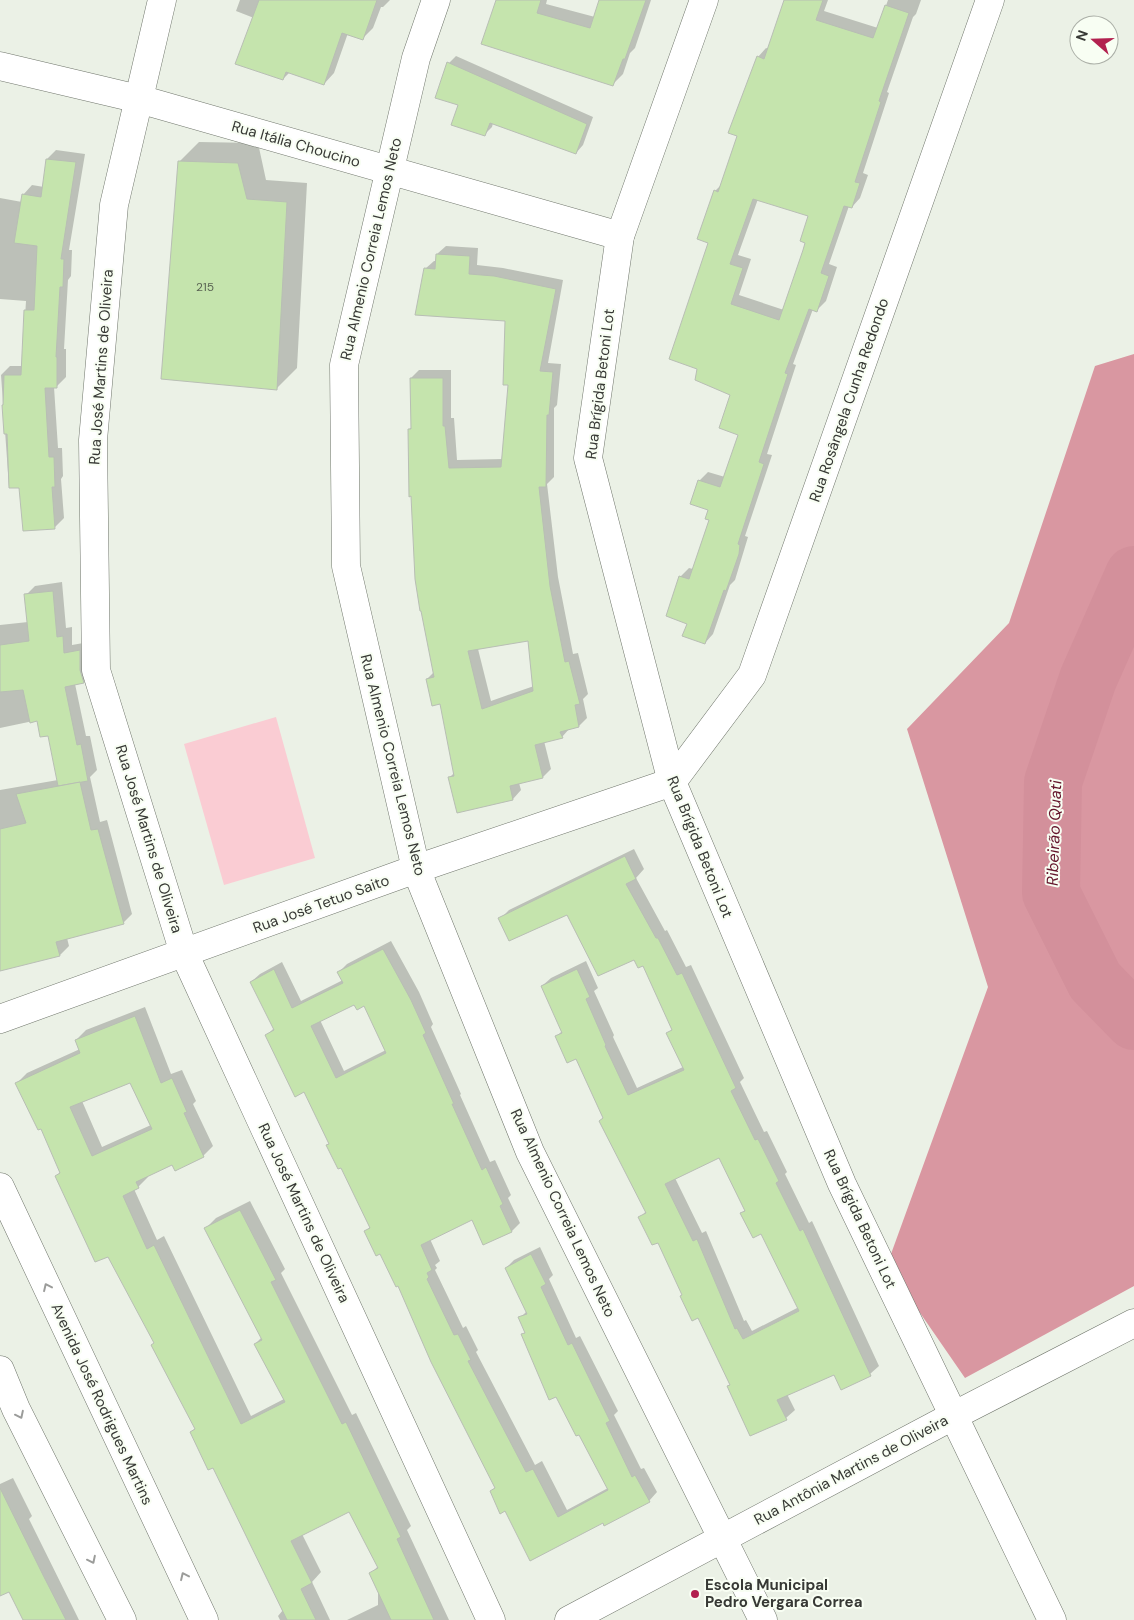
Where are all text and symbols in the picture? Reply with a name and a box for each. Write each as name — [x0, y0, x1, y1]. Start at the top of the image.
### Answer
north arrow — [1069, 15, 1119, 65]
text: N — [1072, 28, 1092, 43]
street label: Rua Itália Choucino — [229, 116, 363, 172]
street label: Rua Almenio Correia Lemos Neto — [336, 136, 406, 362]
street label: Rua José Martins de Oliveira — [84, 269, 118, 465]
house number: 215 — [196, 279, 214, 295]
street label: Rua Rosângela Cunha Redondo — [805, 295, 893, 505]
street label: Rua Brígida Betoni Lot — [581, 308, 619, 460]
street label: Rua Almenio Correia Lemos Neto — [356, 652, 430, 878]
street label: Rua José Martins de Oliveira — [111, 742, 187, 936]
street label: Rua Brígida Betoni Lot — [662, 773, 738, 921]
water label: Ribeirão Quati — [1042, 779, 1066, 886]
street label: Rua José Tetuo Saito — [250, 870, 392, 938]
street label: Rua Almenio Correia Lemos Neto — [506, 1106, 620, 1321]
street label: Rua José Martins de Oliveira — [254, 1120, 354, 1306]
street label: Rua Brígida Betoni Lot — [819, 1146, 901, 1292]
one-way arrow — [43, 1283, 53, 1292]
street label: Avenida José Rodrigues Martins — [46, 1300, 158, 1508]
one-way arrow — [13, 1410, 24, 1419]
street label: Rua Antônia Martins de Oliveira — [751, 1410, 951, 1530]
one-way arrow — [86, 1555, 96, 1564]
one-way arrow — [179, 1572, 190, 1581]
place label: Escola Municipal Pedro Vergara Correa — [705, 1575, 862, 1612]
marker: Escola Municipal Pedro Vergara Correa — [689, 1588, 701, 1600]

